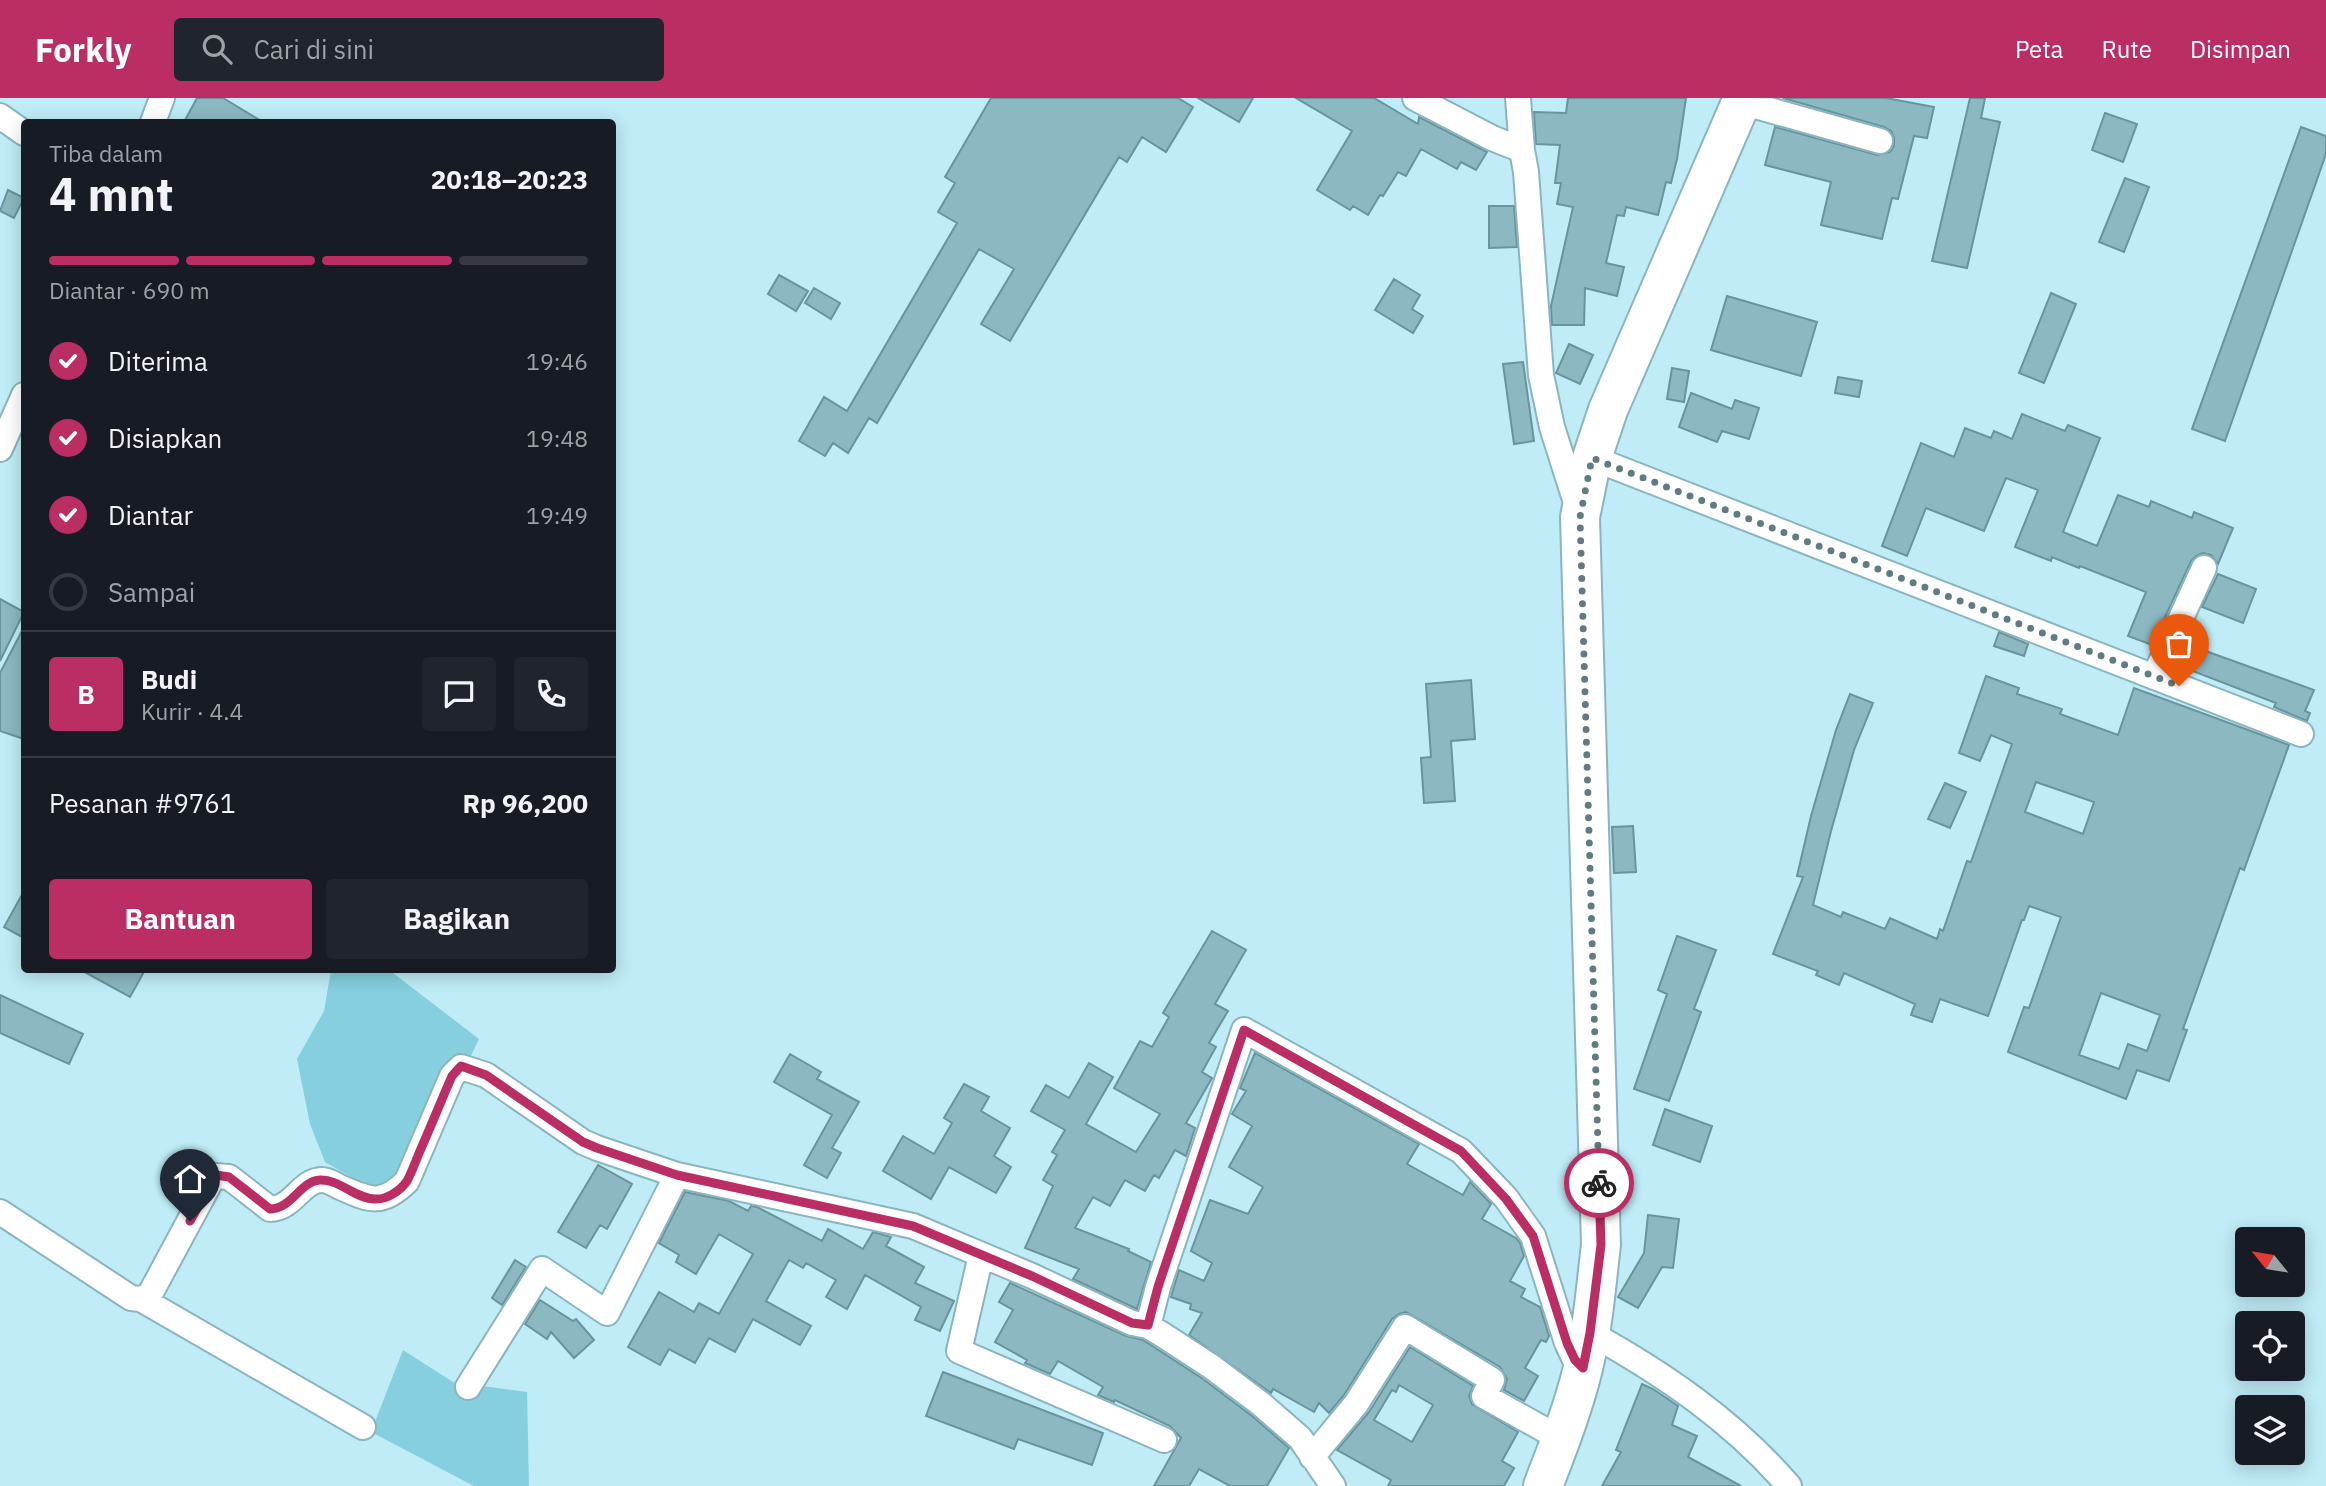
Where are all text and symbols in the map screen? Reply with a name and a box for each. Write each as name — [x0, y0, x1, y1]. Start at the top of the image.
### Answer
search box — [174, 18, 664, 81]
text: Forkly — [35, 28, 132, 71]
icon: search — [198, 30, 236, 68]
text: Cari di sini — [254, 32, 374, 66]
text: Peta — [2015, 33, 2063, 65]
text: Rute — [2101, 33, 2152, 65]
text: Disimpan — [2190, 33, 2291, 65]
text: Tiba dalam — [49, 138, 163, 168]
text: 20:18–20:23 — [431, 162, 588, 196]
text: 4 mnt — [49, 164, 174, 224]
text: Diantar · 690 m — [49, 275, 210, 305]
icon: check — [49, 342, 87, 380]
text: Diterima — [108, 344, 208, 378]
text: 19:46 — [526, 346, 588, 376]
icon: check — [49, 419, 87, 457]
text: Disiapkan — [108, 421, 222, 455]
text: 19:48 — [526, 423, 588, 453]
icon: check — [49, 496, 87, 534]
text: Diantar — [108, 498, 193, 532]
text: 19:49 — [526, 500, 588, 530]
text: Sampai — [108, 575, 195, 609]
pin — [2149, 614, 2209, 686]
icon: bag — [2160, 625, 2198, 663]
button: chat — [422, 657, 496, 731]
button: phone — [514, 657, 588, 731]
text: Budi — [141, 662, 197, 696]
text: B — [77, 677, 95, 711]
text: Kurir · 4.4 — [141, 696, 243, 726]
text: Pesanan #9761 — [49, 786, 236, 820]
text: Rp 96,200 — [462, 786, 588, 820]
button: Bantuan — [49, 879, 312, 959]
button: Bagikan — [326, 879, 588, 959]
courier — [1564, 1148, 1634, 1218]
pin — [160, 1149, 220, 1221]
icon: home — [171, 1160, 209, 1198]
icon: bike — [1580, 1164, 1618, 1202]
north arrow — [2235, 1227, 2305, 1297]
map controls — [2235, 1227, 2305, 1465]
button: locate — [2235, 1311, 2305, 1381]
button: layers — [2235, 1395, 2305, 1465]

